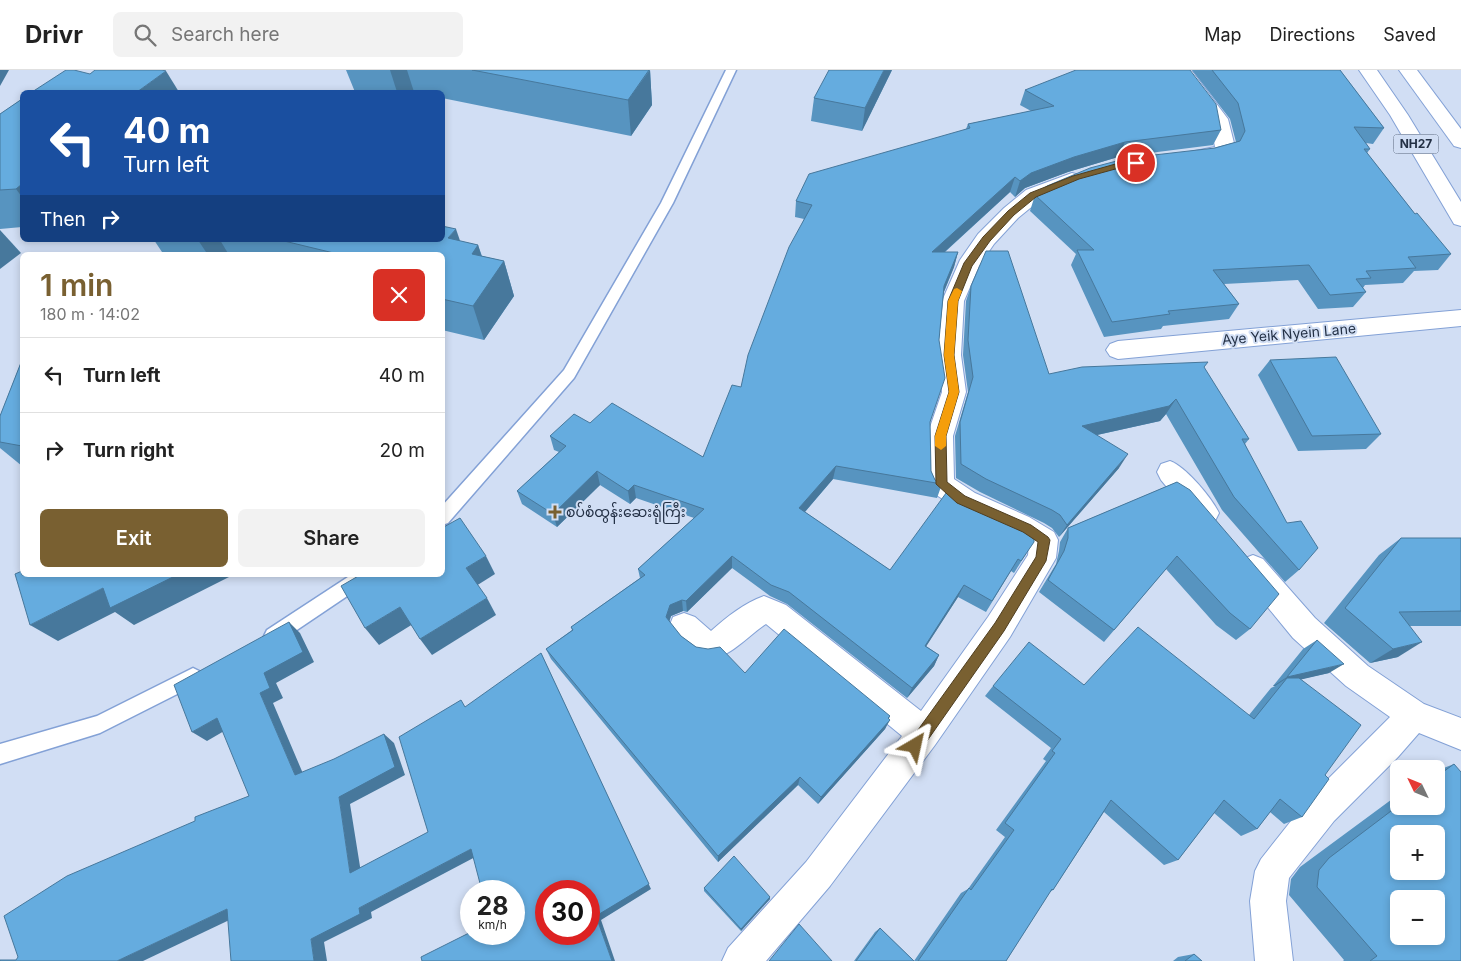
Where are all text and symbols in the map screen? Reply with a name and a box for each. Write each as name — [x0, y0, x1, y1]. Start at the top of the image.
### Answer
search box — [113, 12, 463, 57]
text: Drivr — [25, 20, 83, 49]
icon: search — [131, 21, 159, 49]
text: Search here — [171, 23, 280, 46]
text: Map — [1204, 24, 1242, 45]
text: Directions — [1270, 24, 1355, 45]
text: Saved — [1383, 24, 1436, 45]
text: 40 m — [123, 109, 211, 151]
icon: left — [40, 110, 105, 175]
road number: NH27 — [1394, 134, 1438, 154]
pin — [1115, 142, 1157, 184]
icon: arrive — [1122, 149, 1150, 177]
text: Turn left — [123, 151, 209, 177]
icon: right — [96, 205, 124, 233]
text: Then — [40, 208, 86, 231]
text: 1 min — [40, 267, 113, 303]
button: close — [373, 269, 425, 321]
text: 180 m · 14:02 — [40, 304, 140, 324]
street label: Aye Yeik Nyein Lane — [1221, 319, 1357, 348]
icon: left — [40, 361, 68, 389]
text: Turn left — [83, 364, 161, 387]
text: 40 m — [379, 364, 425, 387]
icon: right — [40, 436, 68, 464]
text: Turn right — [83, 439, 174, 462]
text: 20 m — [379, 439, 425, 462]
place label: စပ်စံထွန်းဆေးရုံကြီး — [566, 502, 685, 524]
marker: စပ်စံထွန်းဆေးရုံကြီး — [548, 505, 562, 519]
button: Exit — [40, 509, 228, 567]
button: Share — [238, 509, 425, 567]
position arrow — [888, 719, 940, 771]
north arrow — [1390, 760, 1445, 815]
map controls — [1390, 760, 1445, 945]
button: + — [1390, 825, 1445, 880]
speed limit sign: 30 — [535, 880, 600, 945]
button: − — [1390, 890, 1445, 945]
text: 28 — [476, 891, 509, 921]
text: km/h — [478, 917, 507, 932]

